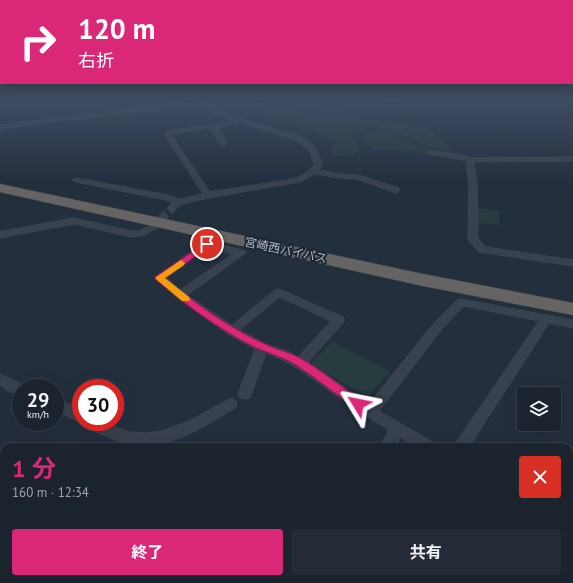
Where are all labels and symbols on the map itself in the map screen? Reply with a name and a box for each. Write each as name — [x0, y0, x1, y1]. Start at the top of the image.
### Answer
pin — [190, 227, 224, 261]
street label: 宮崎西バイパス — [243, 234, 329, 266]
speed limit sign: 30 — [72, 379, 124, 431]
position arrow — [337, 383, 379, 425]

